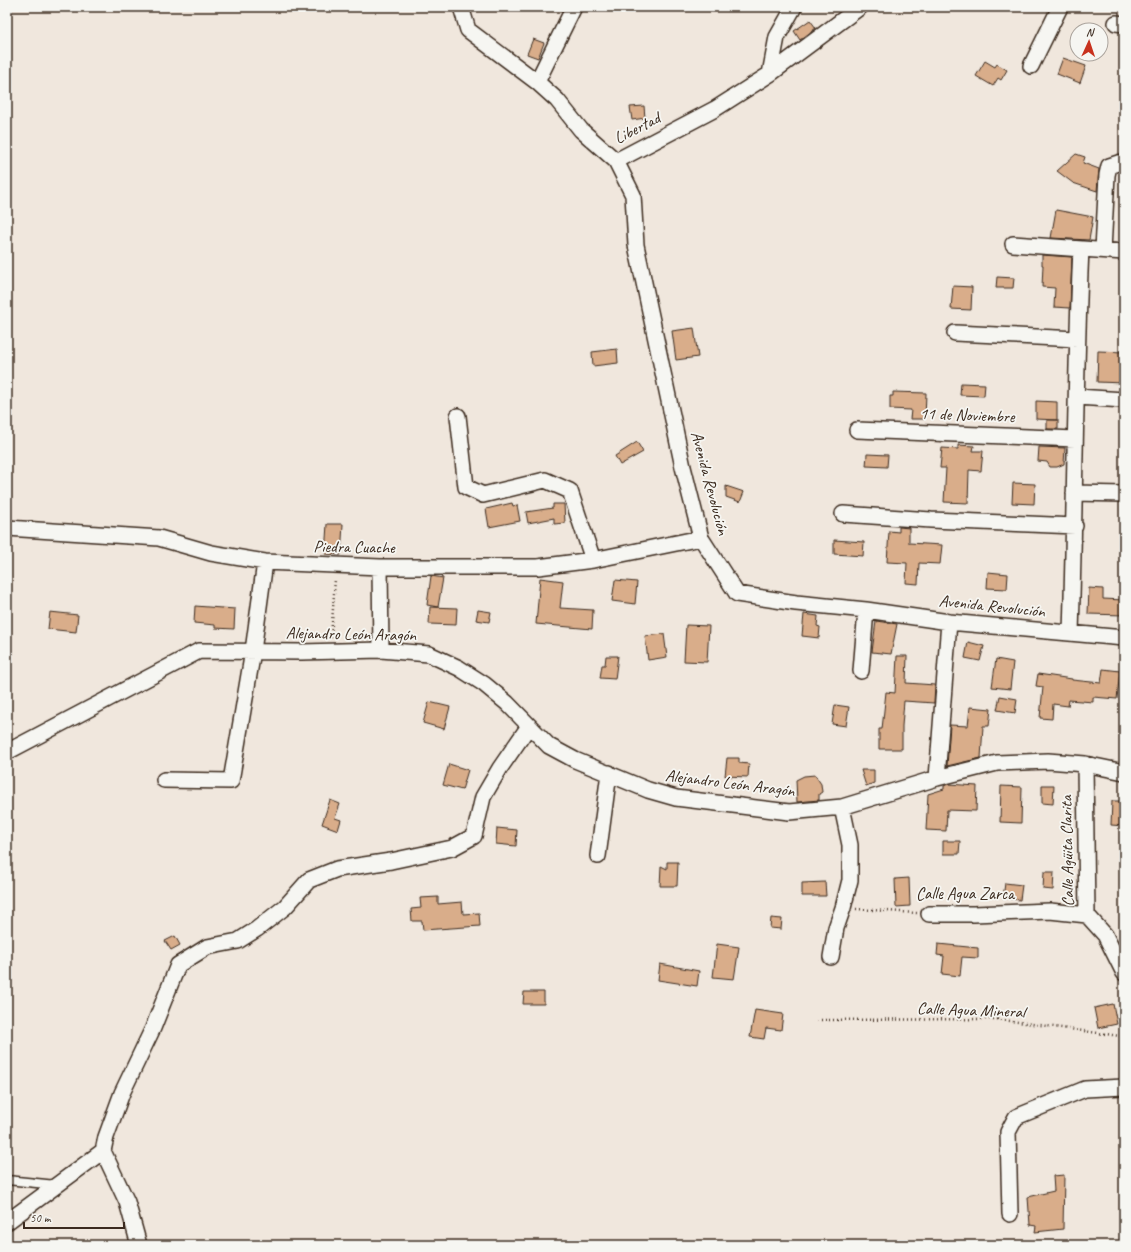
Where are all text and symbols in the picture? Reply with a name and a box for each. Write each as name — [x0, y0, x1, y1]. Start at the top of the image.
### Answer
north arrow — [1069, 22, 1109, 62]
text: N — [1086, 25, 1095, 39]
street label: Libertad — [610, 106, 666, 148]
street label: 11 de Noviembre — [919, 403, 1016, 427]
street label: Avenida Revolución — [686, 429, 734, 539]
street label: Piedra Cuache — [313, 536, 396, 558]
street label: Avenida Revolución — [938, 590, 1047, 622]
street label: Alejandro León Aragón — [286, 622, 418, 646]
street label: Alejandro León Aragón — [664, 765, 797, 802]
street label: Calle Agüita Clarita — [1056, 794, 1078, 907]
street label: Calle Agua Zarca — [916, 883, 1016, 904]
street label: Calle Agua Mineral — [917, 998, 1029, 1022]
scale bar — [24, 1204, 124, 1230]
text: 50 m — [30, 1210, 52, 1226]

